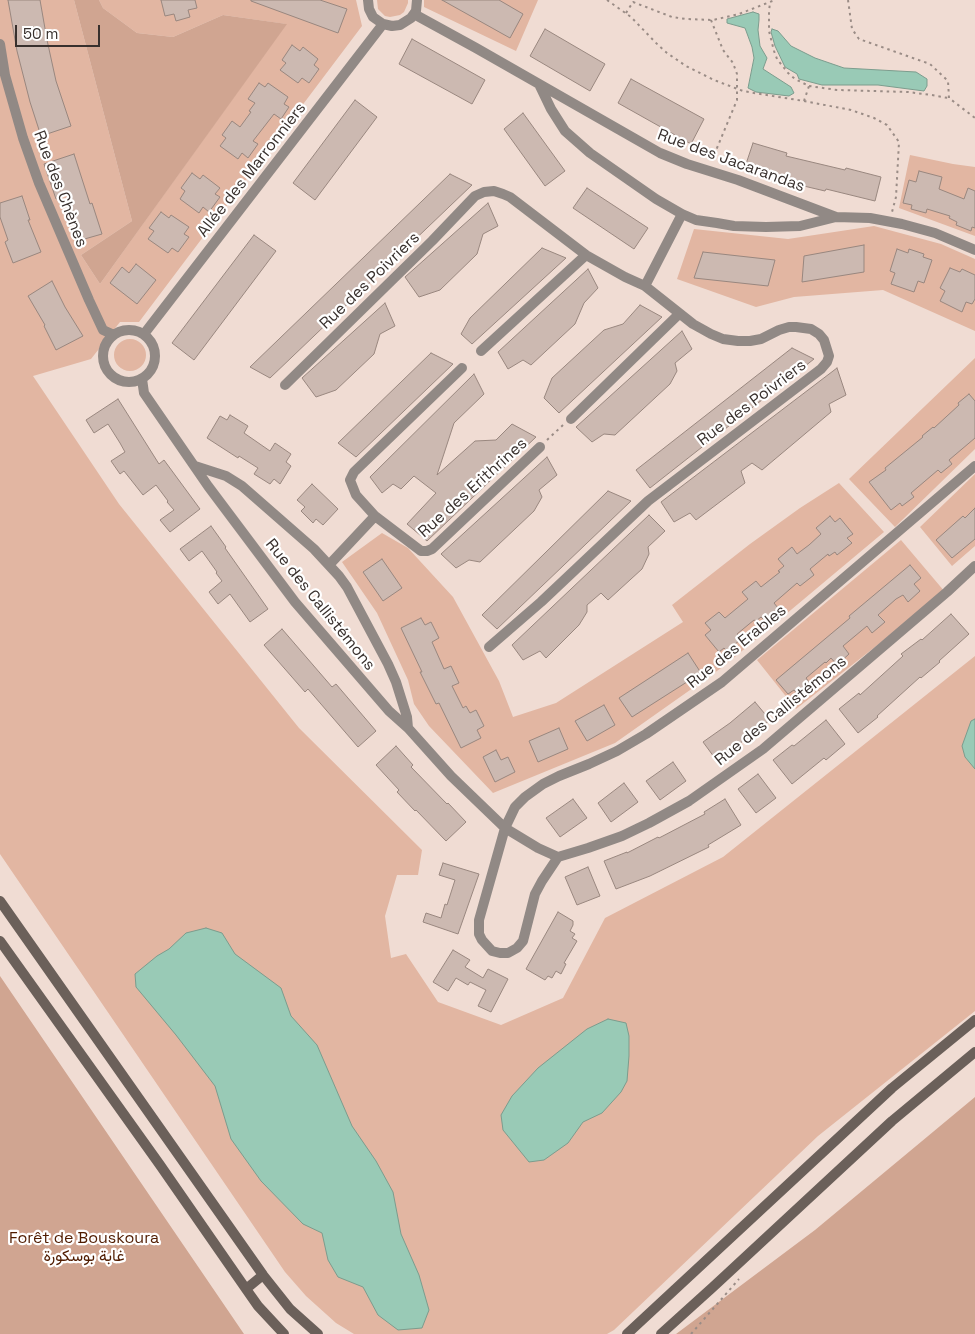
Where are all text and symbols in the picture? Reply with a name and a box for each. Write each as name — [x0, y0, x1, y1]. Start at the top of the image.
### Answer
scale bar — [18, 15, 102, 47]
text: 50 m — [23, 24, 58, 43]
street label: Allée des Marronniers — [194, 99, 310, 241]
street label: Rue des Jacarandas — [655, 125, 807, 197]
street label: Rue des Chènes — [29, 128, 91, 250]
street label: Rue des Poivriers — [316, 228, 424, 334]
street label: Rue des Poivriers — [694, 356, 810, 450]
street label: Rue des Erithrines — [415, 434, 531, 542]
street label: Rue des Callistémons — [261, 535, 379, 675]
street label: Rue des Erables — [684, 601, 790, 693]
street label: Rue des Callistémons — [711, 652, 851, 770]
park label: Forêt de Bouskoura غابة بوسكورة — [9, 1229, 159, 1267]

